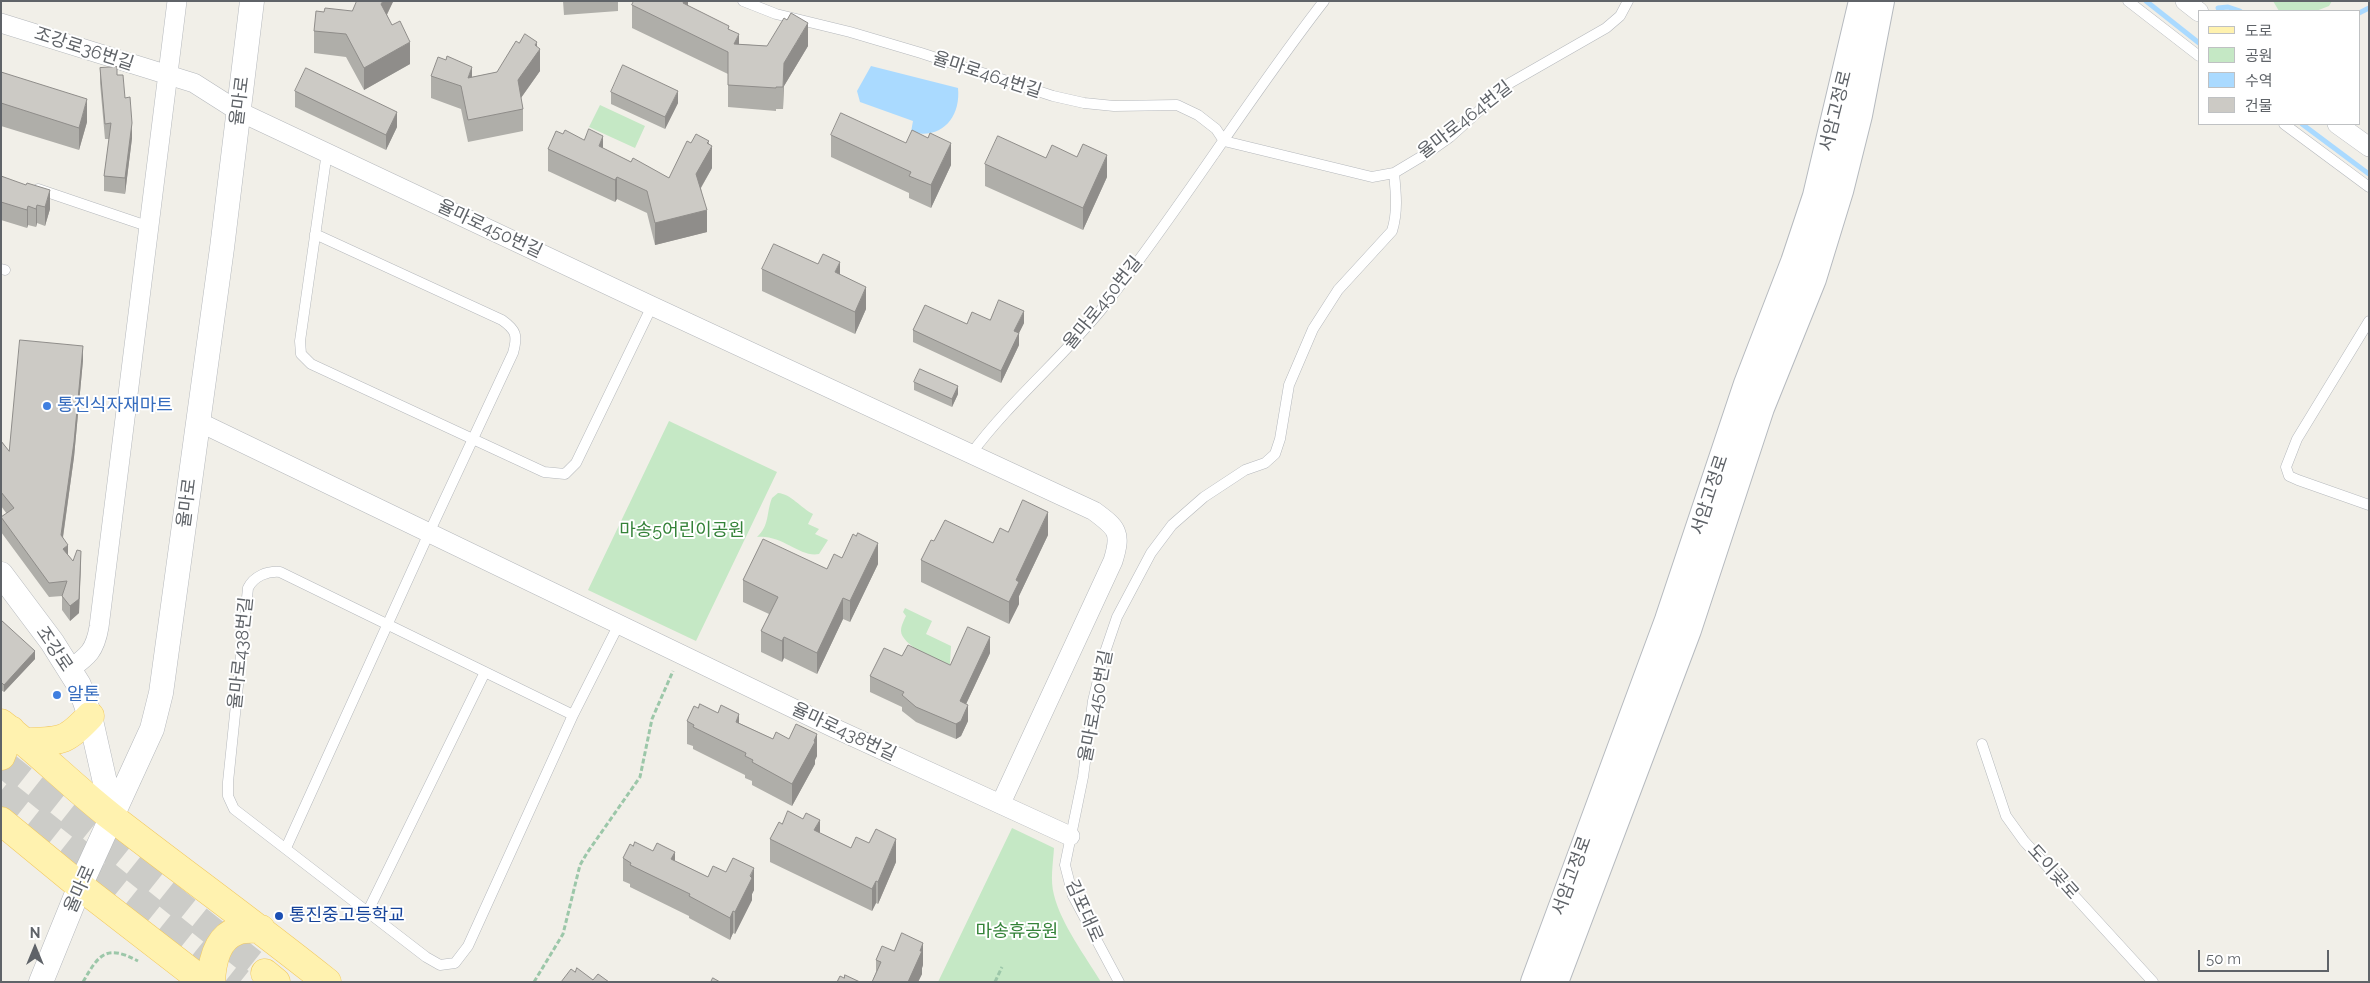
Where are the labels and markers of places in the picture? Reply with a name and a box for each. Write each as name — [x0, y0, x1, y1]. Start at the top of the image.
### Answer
place label: 통진식자재마트 — [57, 395, 173, 417]
marker: 통진식자재마트 — [41, 400, 53, 412]
place label: 알톤 — [67, 684, 100, 706]
marker: 알톤 — [51, 689, 63, 701]
place label: 통진중고등학교 — [289, 905, 405, 927]
marker: 통진중고등학교 — [273, 910, 285, 922]

